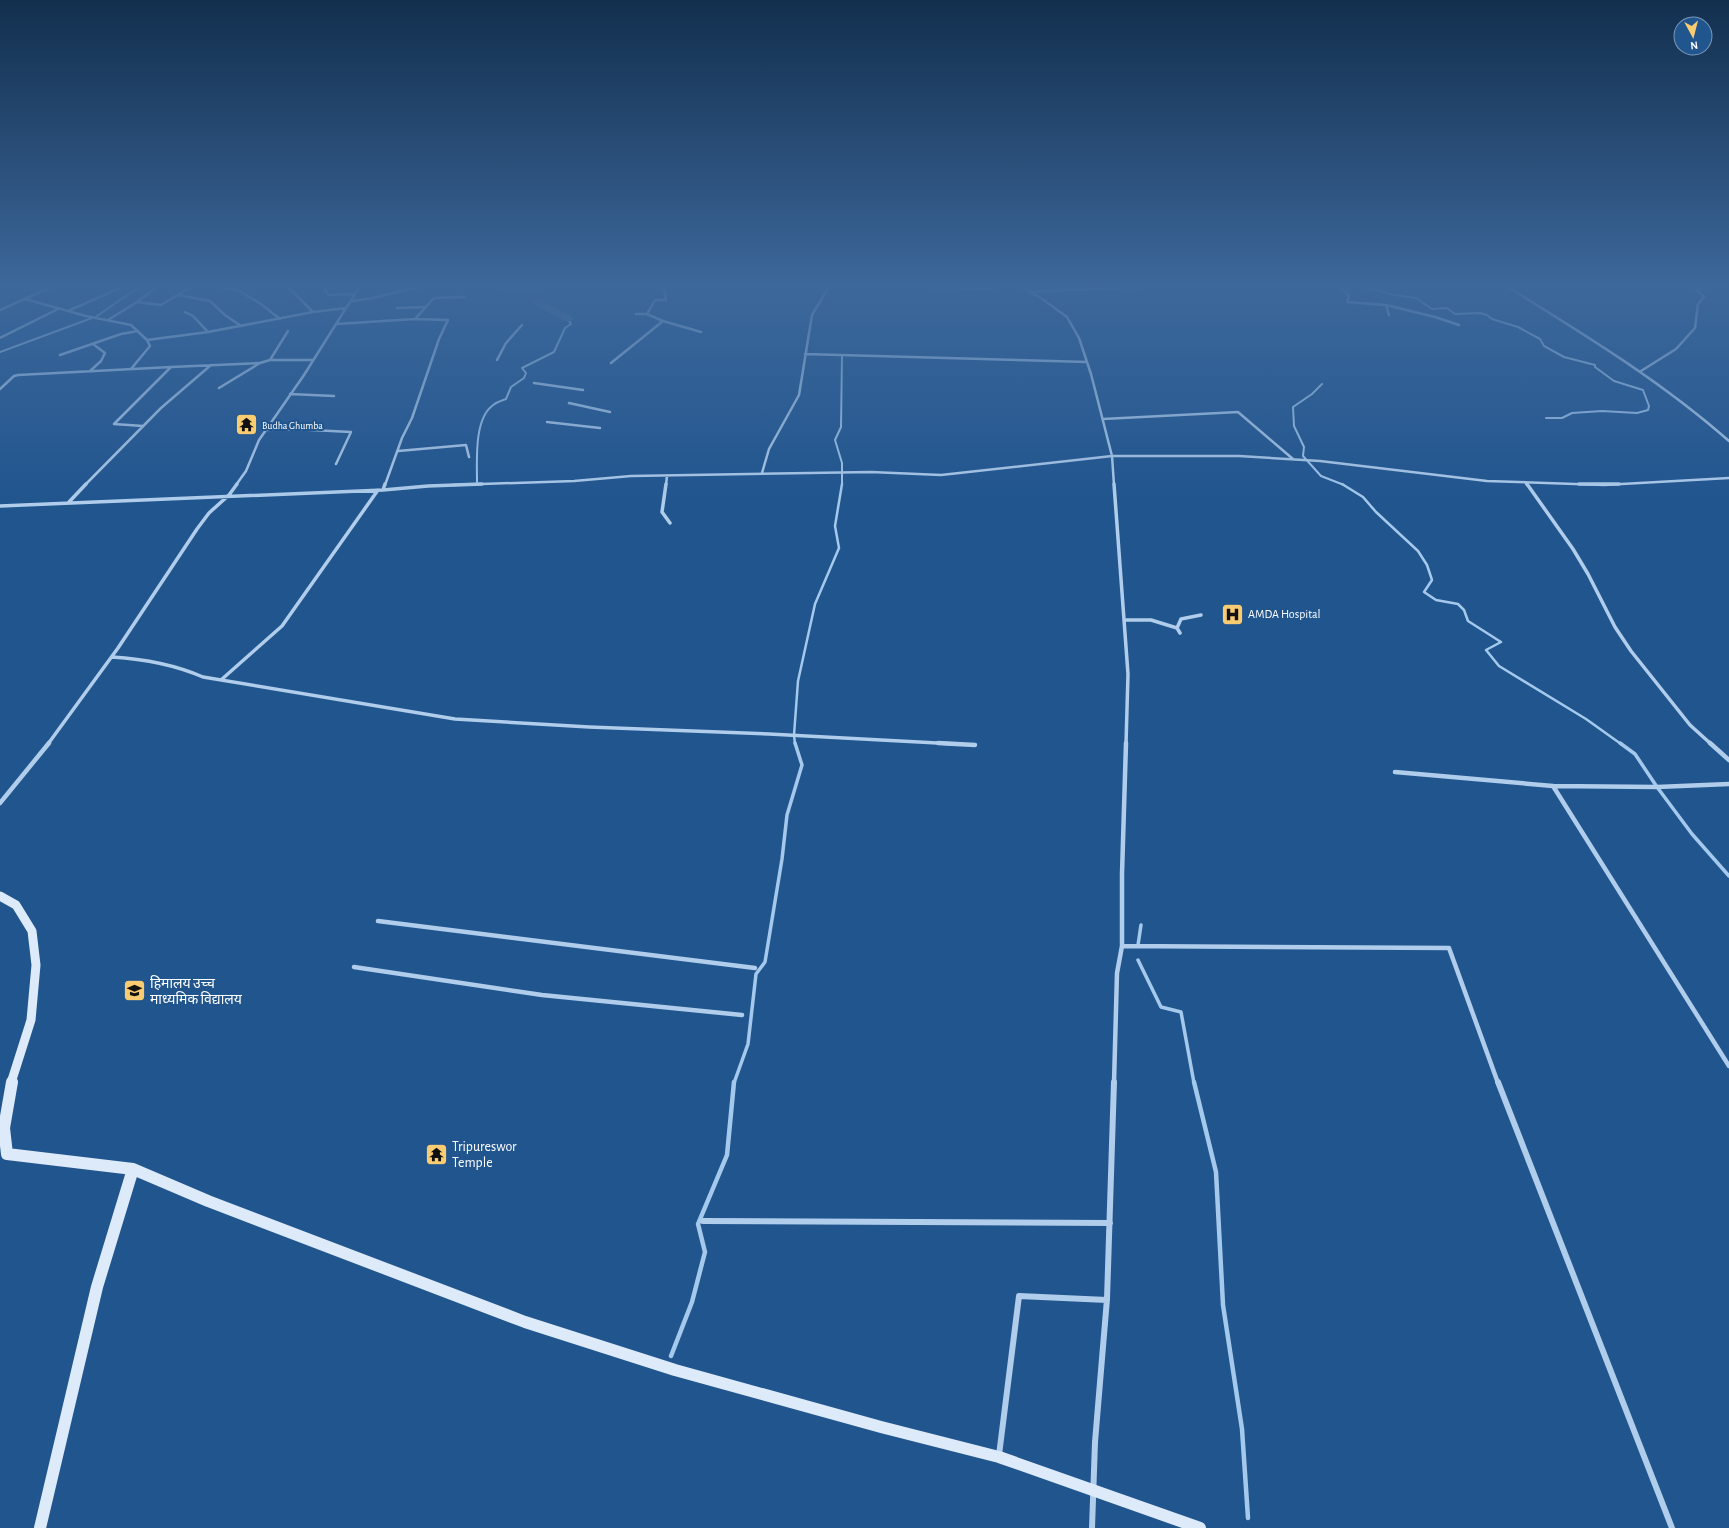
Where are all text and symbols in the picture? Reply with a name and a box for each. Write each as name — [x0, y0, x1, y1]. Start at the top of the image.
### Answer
north arrow — [1673, 16, 1713, 56]
text: N — [1690, 40, 1699, 51]
temple icon: Budha Ghumba — [233, 412, 259, 438]
place label: Budha Ghumba — [262, 421, 323, 431]
hospital icon: AMDA Hospital — [1219, 601, 1245, 627]
place label: AMDA Hospital — [1248, 608, 1321, 620]
place label: हिमालय उच्च माध्यमिक विद्यालय — [150, 975, 243, 1007]
school or university icon: हिमालय उच्च माध्यमिक विद्यालय — [121, 978, 147, 1004]
place label: Tripureswor Temple — [452, 1140, 517, 1170]
temple icon: Tripureswor Temple — [424, 1141, 450, 1167]

